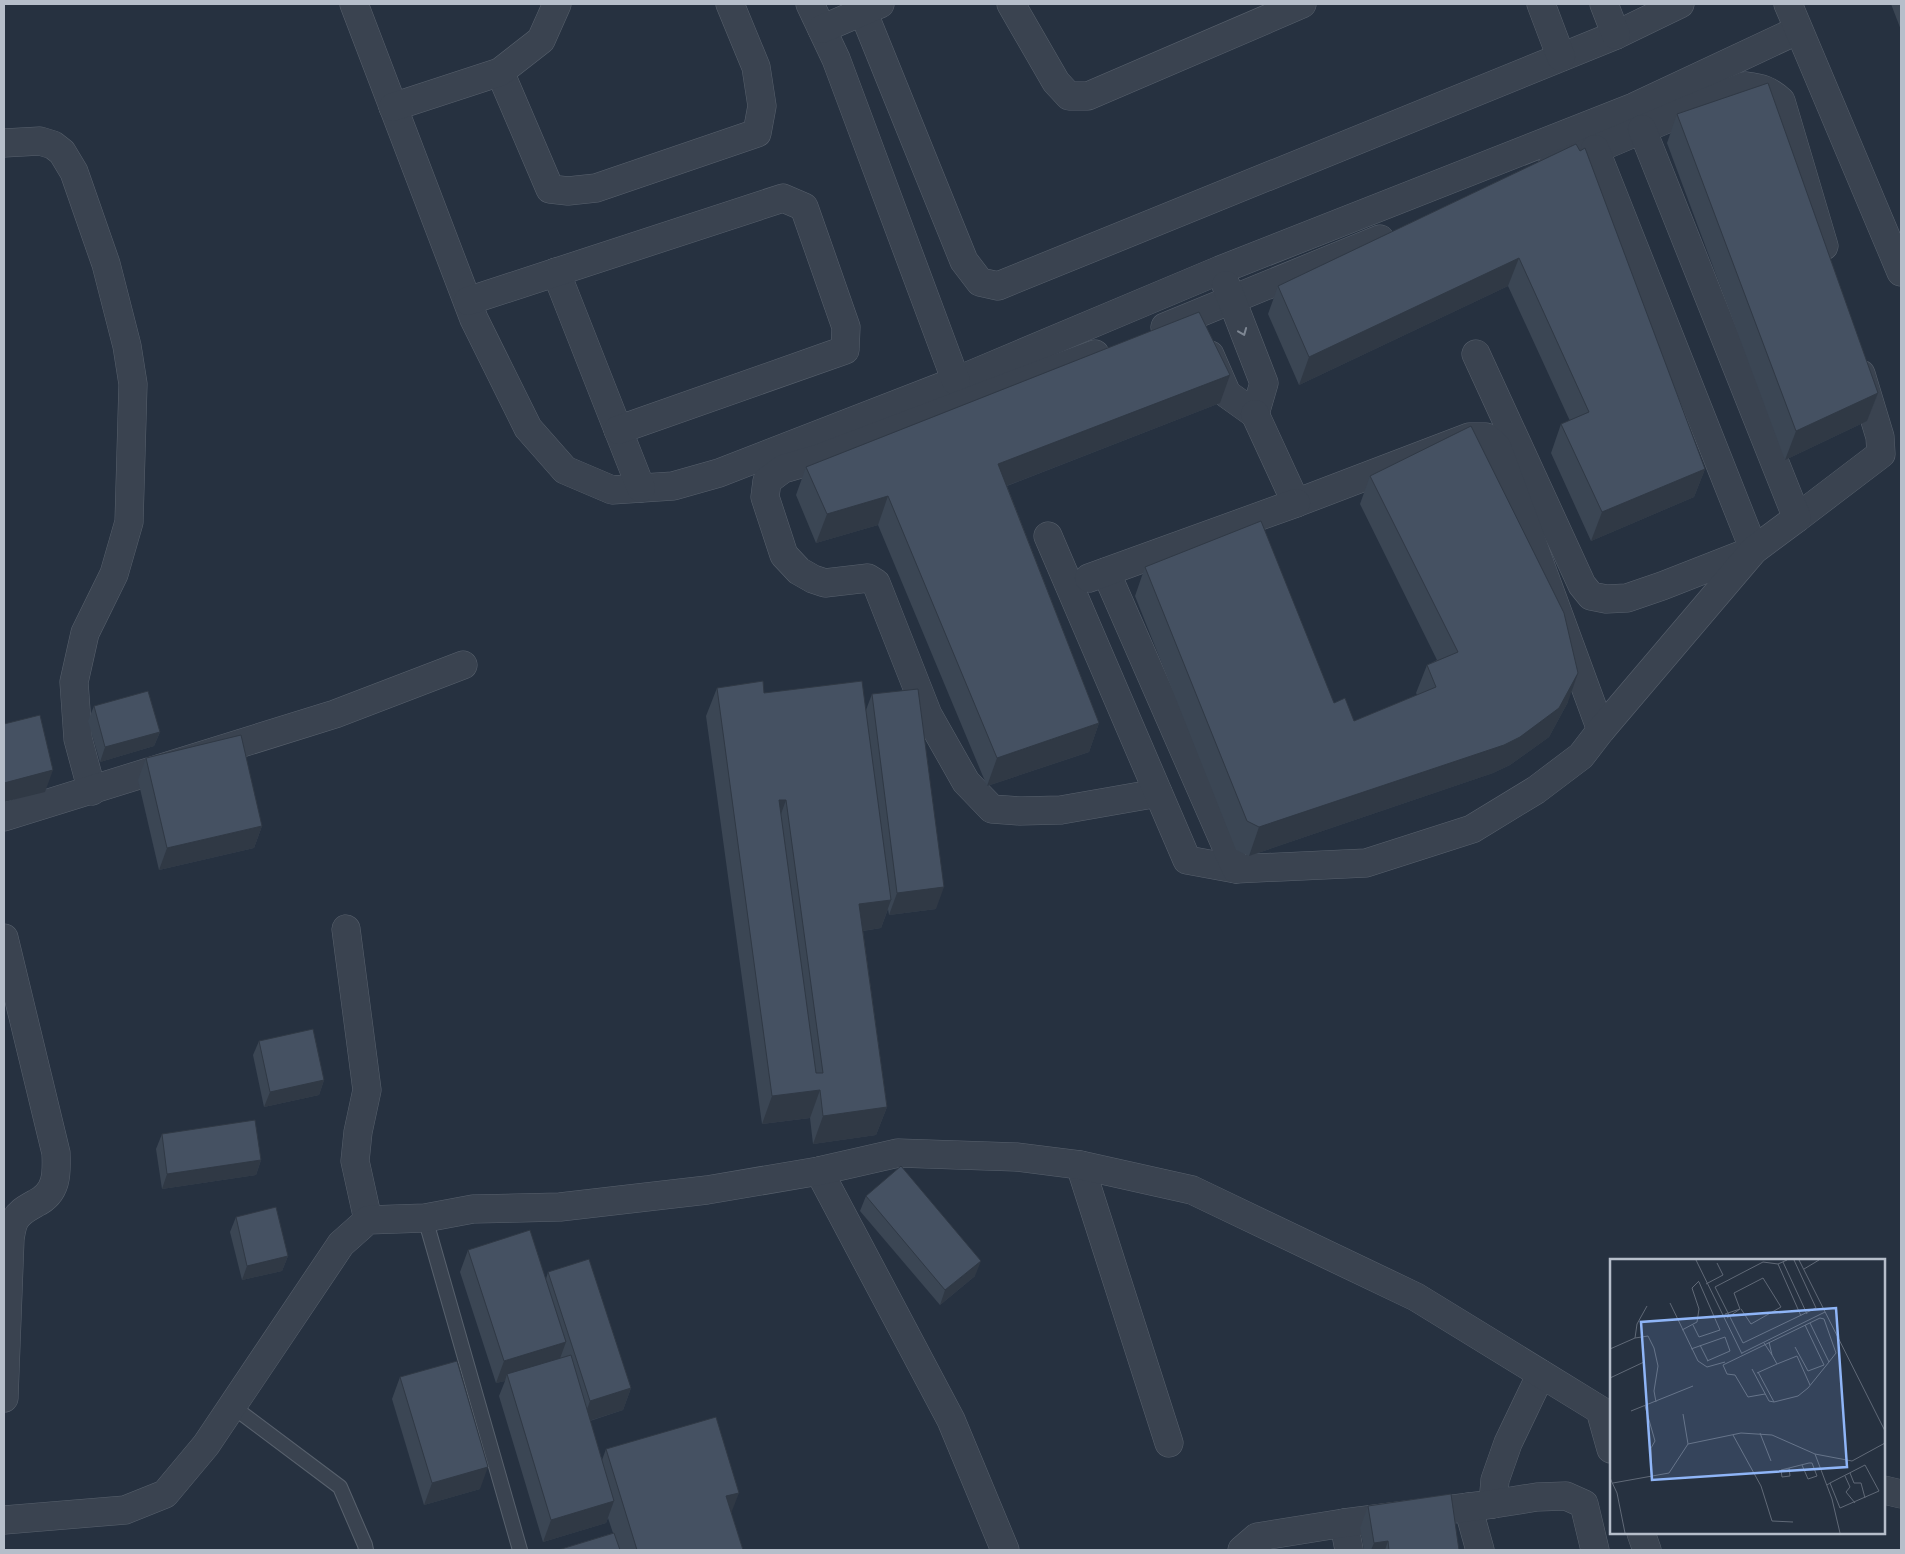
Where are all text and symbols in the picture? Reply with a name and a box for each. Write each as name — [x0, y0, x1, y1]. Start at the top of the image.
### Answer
one-way arrow — [1237, 327, 1247, 336]
inset map — [1610, 1259, 1885, 1534]

